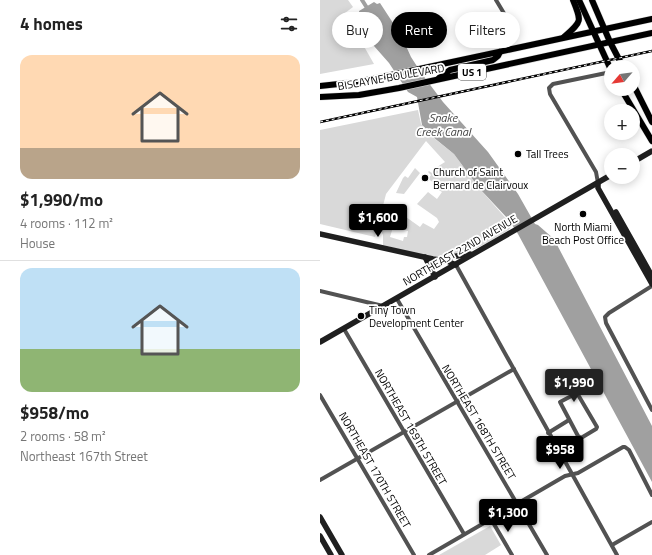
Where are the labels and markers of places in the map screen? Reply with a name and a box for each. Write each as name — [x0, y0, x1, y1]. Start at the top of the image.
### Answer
place label: Tall Trees — [526, 146, 569, 162]
marker: Tall Trees — [513, 149, 523, 159]
place label: Church of Saint Bernard de Clairvoux — [433, 164, 528, 193]
marker: Church of Saint Bernard de Clairvoux — [420, 173, 430, 183]
pin: $1,600 — [345, 204, 411, 238]
marker: North Miami Beach Post Office — [578, 209, 588, 219]
place label: North Miami Beach Post Office — [542, 219, 624, 248]
place label: Tiny Town Development Center — [369, 302, 464, 331]
marker: Tiny Town Development Center — [356, 311, 366, 321]
pin: $1,990 — [541, 369, 607, 403]
pin: $958 — [536, 436, 584, 470]
pin: $1,300 — [475, 499, 541, 533]

